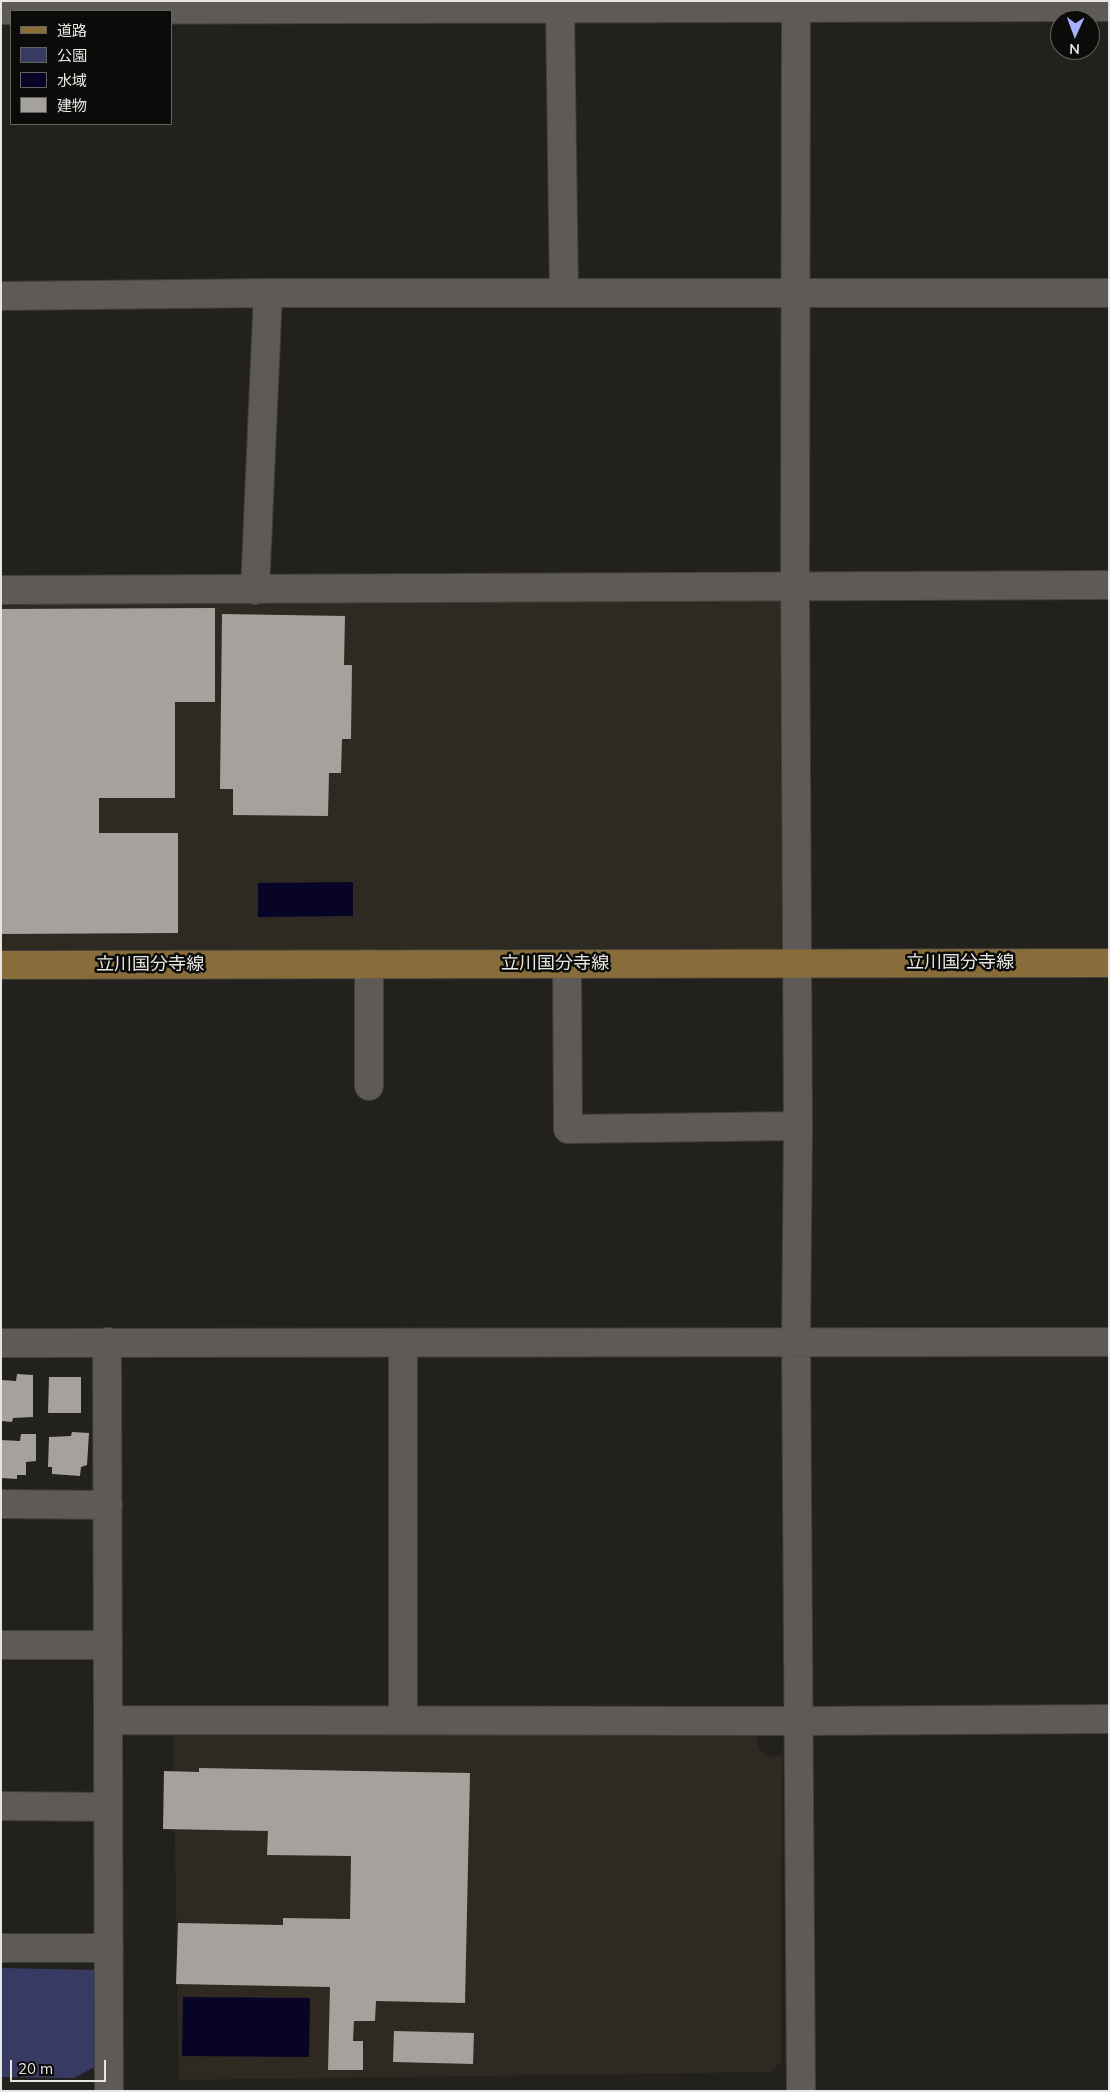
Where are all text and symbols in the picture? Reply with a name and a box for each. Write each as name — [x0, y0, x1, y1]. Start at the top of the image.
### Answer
legend — [10, 10, 172, 125]
north arrow — [1050, 10, 1100, 60]
text: 道路 — [57, 21, 87, 40]
text: N — [1069, 40, 1080, 58]
text: 公園 — [57, 46, 87, 65]
text: 水域 — [57, 71, 87, 90]
text: 建物 — [57, 96, 87, 115]
street label: 立川国分寺線 — [906, 952, 1014, 974]
street label: 立川国分寺線 — [501, 953, 609, 975]
street label: 立川国分寺線 — [96, 954, 204, 976]
scale bar — [12, 2050, 109, 2082]
text: 20 m — [18, 2059, 53, 2078]

